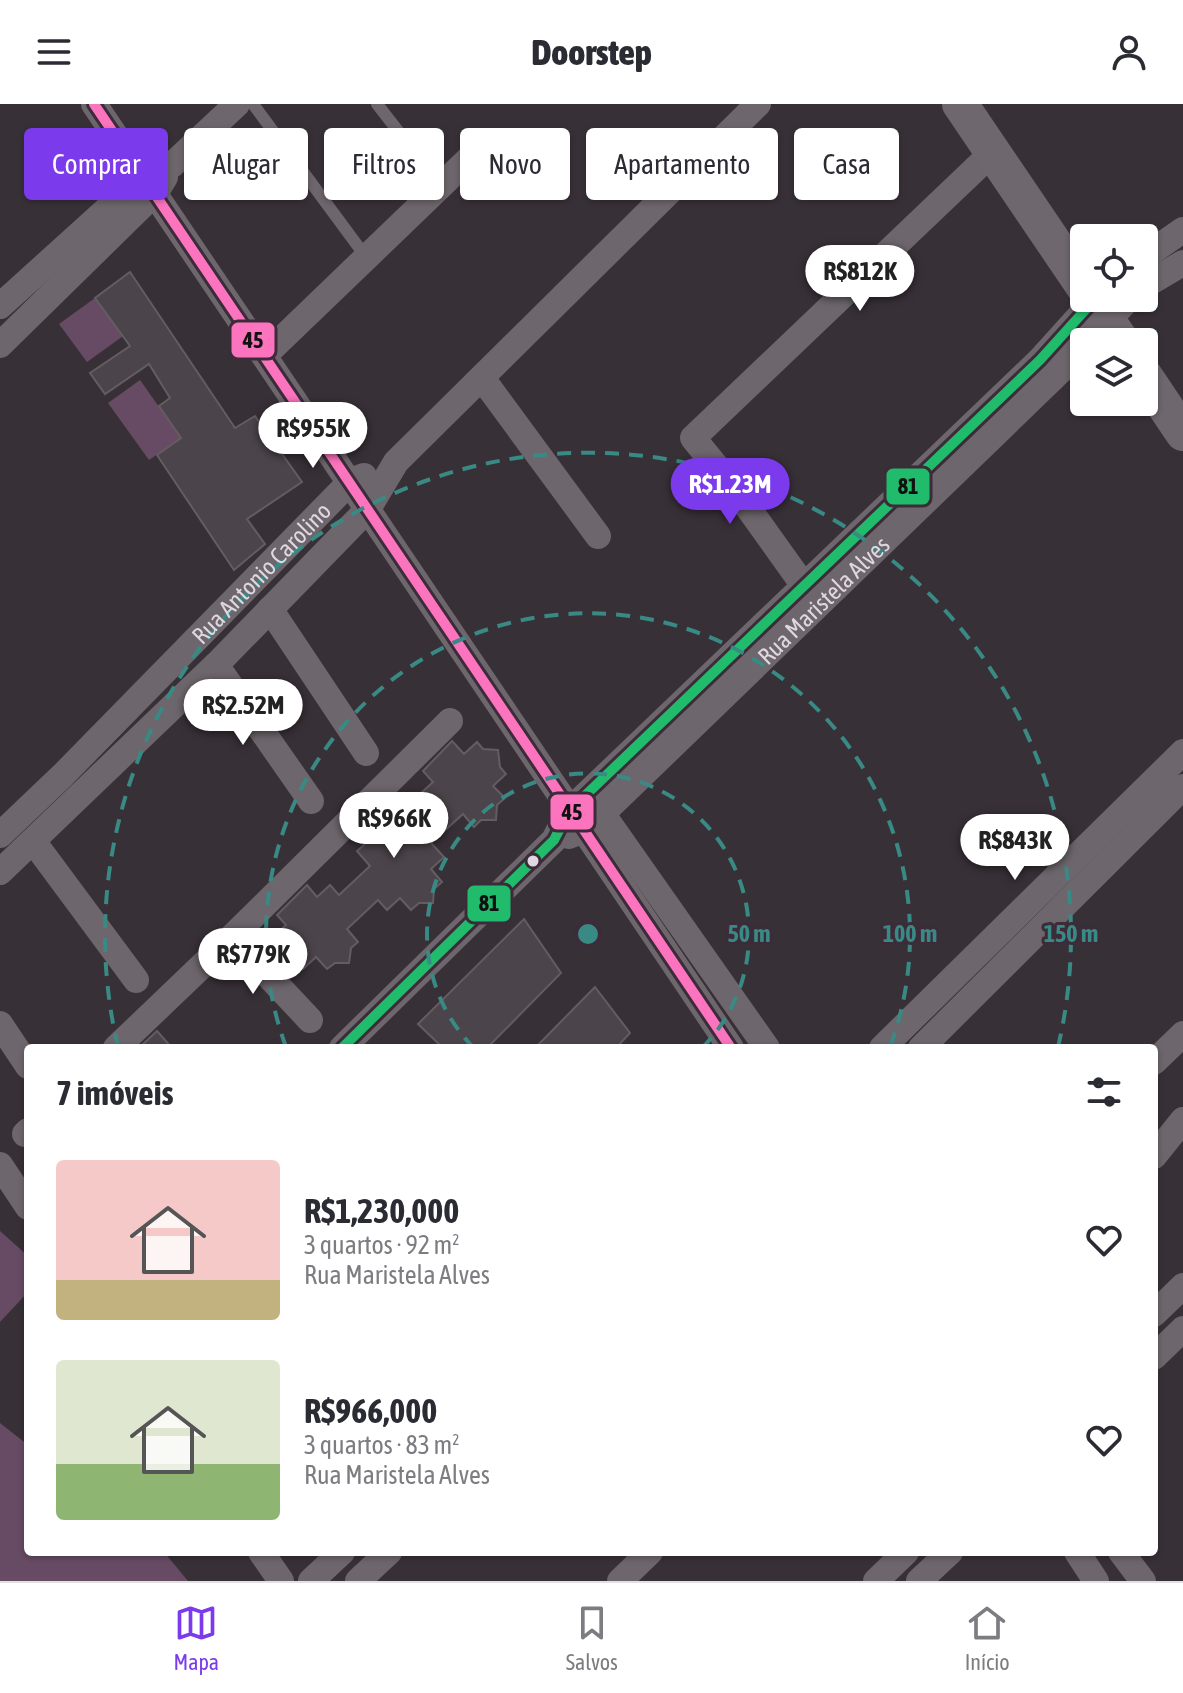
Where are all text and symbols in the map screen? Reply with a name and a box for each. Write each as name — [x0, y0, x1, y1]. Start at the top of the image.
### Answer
icon: menu — [32, 30, 76, 74]
icon: person — [1107, 30, 1151, 74]
text: Doorstep — [531, 31, 652, 73]
chip: Comprar — [24, 128, 168, 200]
chip: Alugar — [184, 128, 308, 200]
chip: Filtros — [324, 128, 444, 200]
chip: Novo — [460, 128, 570, 200]
chip: Apartamento — [586, 128, 778, 200]
chip: Casa — [794, 128, 899, 200]
map controls — [1070, 224, 1158, 416]
button: locate — [1070, 224, 1158, 312]
pin: R$812K — [795, 245, 925, 313]
text: R$812K — [823, 256, 897, 286]
line badge: 45 — [230, 321, 276, 359]
text: 45 — [242, 327, 263, 353]
button: layers — [1070, 328, 1158, 416]
pin: R$955K — [248, 402, 378, 470]
text: R$955K — [276, 413, 350, 443]
pin: R$1.23M — [656, 458, 804, 526]
line badge: 81 — [885, 467, 931, 506]
text: R$1.23M — [689, 469, 771, 499]
text: 81 — [898, 473, 918, 499]
street label: Rua Antonio Carolino — [186, 497, 336, 649]
street label: Rua Maristela Alves — [752, 531, 894, 669]
pin: R$2.52M — [169, 679, 317, 747]
text: R$2.52M — [202, 690, 284, 720]
pin: R$966K — [329, 792, 459, 860]
line badge: 45 — [549, 793, 595, 831]
text: 45 — [561, 799, 582, 825]
text: R$966K — [357, 803, 431, 833]
pin: R$843K — [950, 814, 1080, 882]
text: R$843K — [978, 825, 1052, 855]
unlabelled marker — [525, 853, 541, 869]
line badge: 81 — [466, 884, 512, 923]
text: 81 — [479, 890, 499, 916]
centre of rings — [574, 920, 602, 948]
text: 50 m — [727, 920, 771, 947]
text: 100 m — [883, 920, 937, 947]
text: 150 m — [1044, 920, 1098, 947]
pin: R$779K — [188, 928, 318, 996]
text: R$779K — [216, 939, 290, 969]
icon: filters — [1082, 1070, 1126, 1114]
text: 7 imóveis — [56, 1073, 174, 1112]
text: R$1,230,000 — [304, 1191, 459, 1230]
icon: home — [120, 1192, 216, 1288]
icon: heart — [1082, 1218, 1126, 1262]
text: 3 quartos · 92 m² — [304, 1230, 459, 1260]
text: Rua Maristela Alves — [304, 1260, 490, 1290]
text: R$966,000 — [304, 1391, 437, 1430]
icon: home — [120, 1392, 216, 1488]
icon: heart — [1082, 1418, 1126, 1462]
text: 3 quartos · 83 m² — [304, 1430, 459, 1460]
text: Rua Maristela Alves — [304, 1460, 490, 1490]
tab: Mapa — [173, 1601, 219, 1675]
tab: Salvos — [566, 1601, 618, 1675]
tab: Início — [965, 1601, 1010, 1675]

